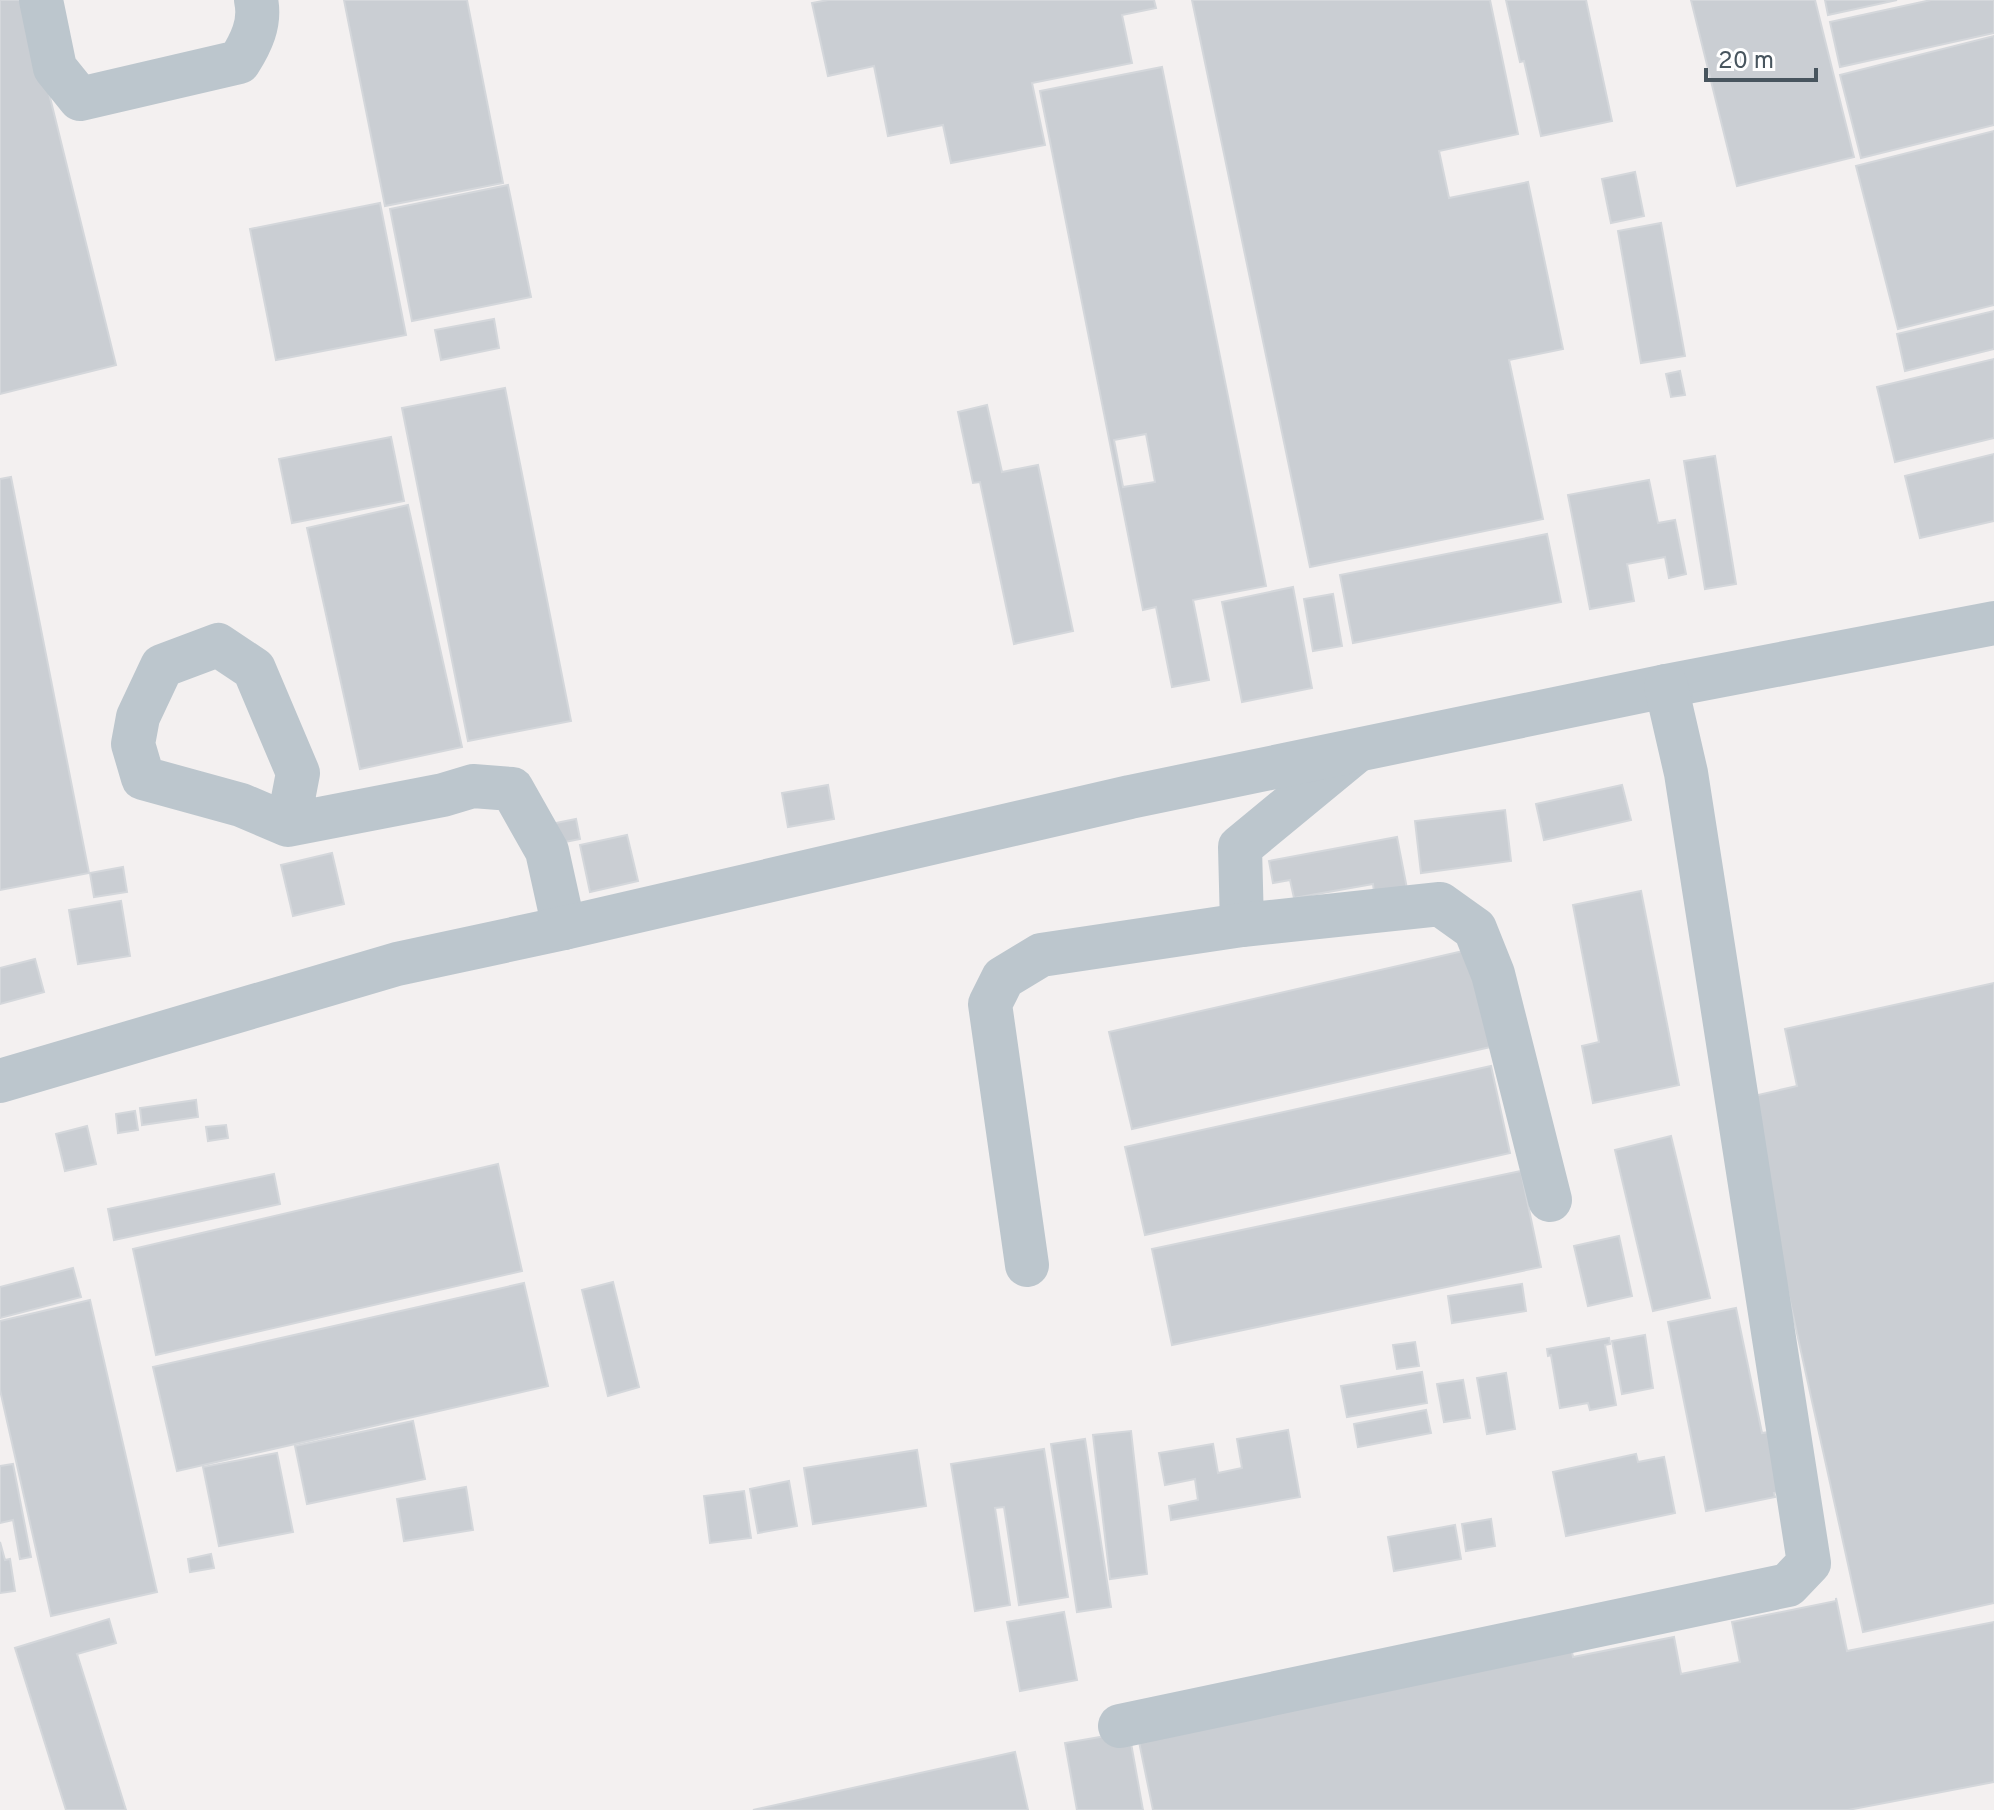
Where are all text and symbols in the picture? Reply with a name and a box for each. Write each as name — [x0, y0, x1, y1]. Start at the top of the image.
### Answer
scale bar — [1706, 32, 1816, 82]
text: 20 m — [1718, 47, 1774, 77]

